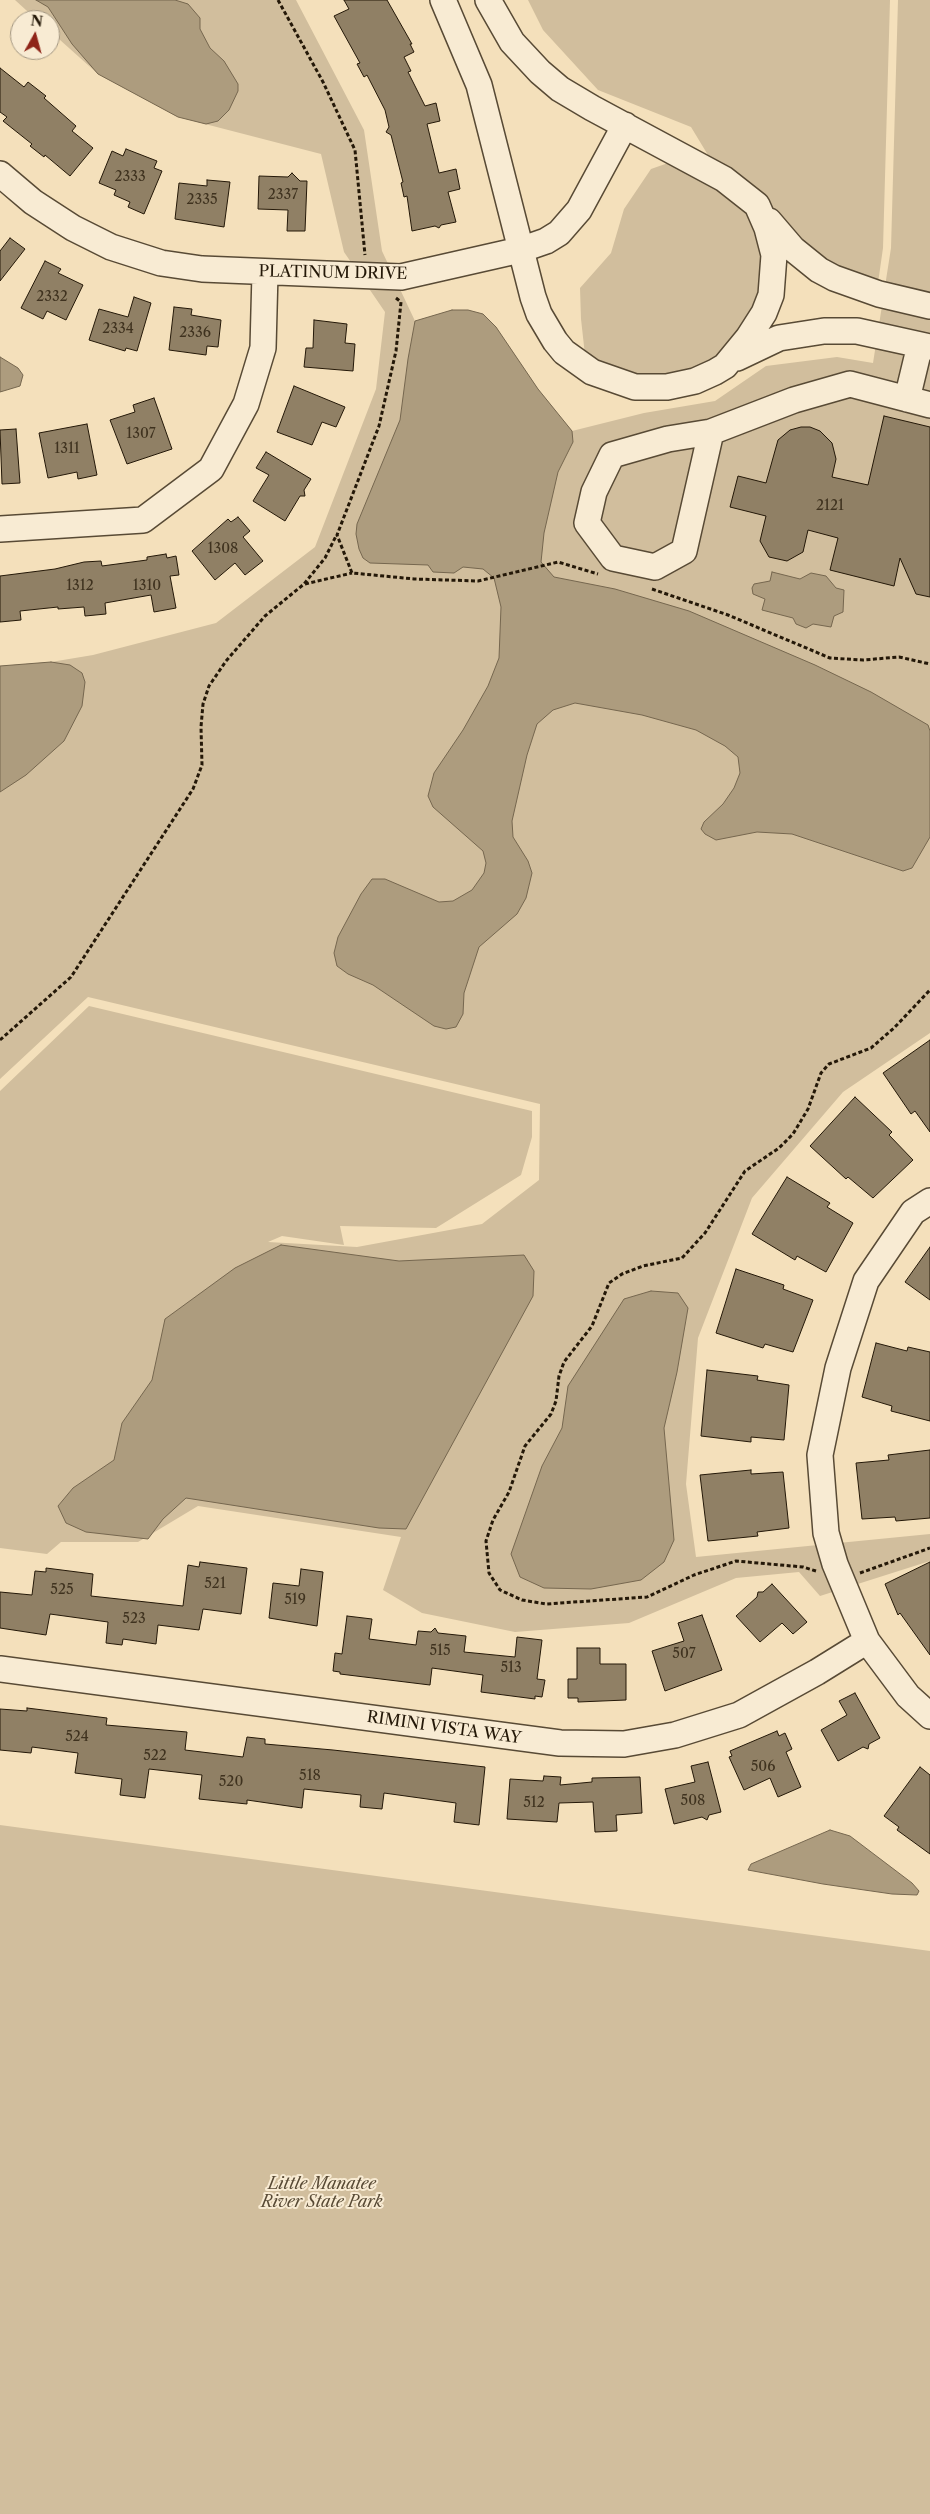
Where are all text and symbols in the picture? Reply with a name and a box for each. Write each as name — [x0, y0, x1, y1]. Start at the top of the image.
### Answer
north arrow — [10, 10, 60, 60]
text: N — [30, 11, 44, 31]
house number: 2333 — [114, 169, 146, 185]
house number: 2337 — [268, 187, 298, 203]
house number: 2335 — [186, 192, 218, 208]
street label: PLATINUM DRIVE — [259, 262, 407, 284]
house number: 2332 — [36, 289, 68, 305]
house number: 2334 — [102, 321, 134, 337]
house number: 2336 — [179, 325, 211, 341]
house number: 1307 — [126, 426, 156, 442]
house number: 1311 — [54, 441, 80, 457]
house number: 2121 — [816, 498, 844, 514]
house number: 1308 — [208, 541, 238, 557]
house number: 1312 — [66, 578, 94, 594]
house number: 1310 — [133, 578, 161, 594]
house number: 521 — [204, 1576, 226, 1592]
house number: 525 — [50, 1582, 74, 1598]
house number: 519 — [284, 1592, 306, 1608]
house number: 523 — [122, 1611, 146, 1627]
house number: 515 — [429, 1643, 451, 1659]
house number: 507 — [672, 1646, 696, 1662]
house number: 513 — [500, 1660, 522, 1676]
street label: RIMINI VISTA WAY — [366, 1708, 522, 1748]
house number: 524 — [65, 1729, 89, 1745]
house number: 522 — [143, 1748, 167, 1764]
house number: 506 — [751, 1759, 775, 1775]
house number: 518 — [299, 1768, 321, 1784]
house number: 520 — [219, 1774, 243, 1790]
house number: 508 — [681, 1793, 705, 1809]
house number: 512 — [523, 1795, 545, 1811]
park label: Little Manatee River State Park — [261, 2174, 383, 2212]

